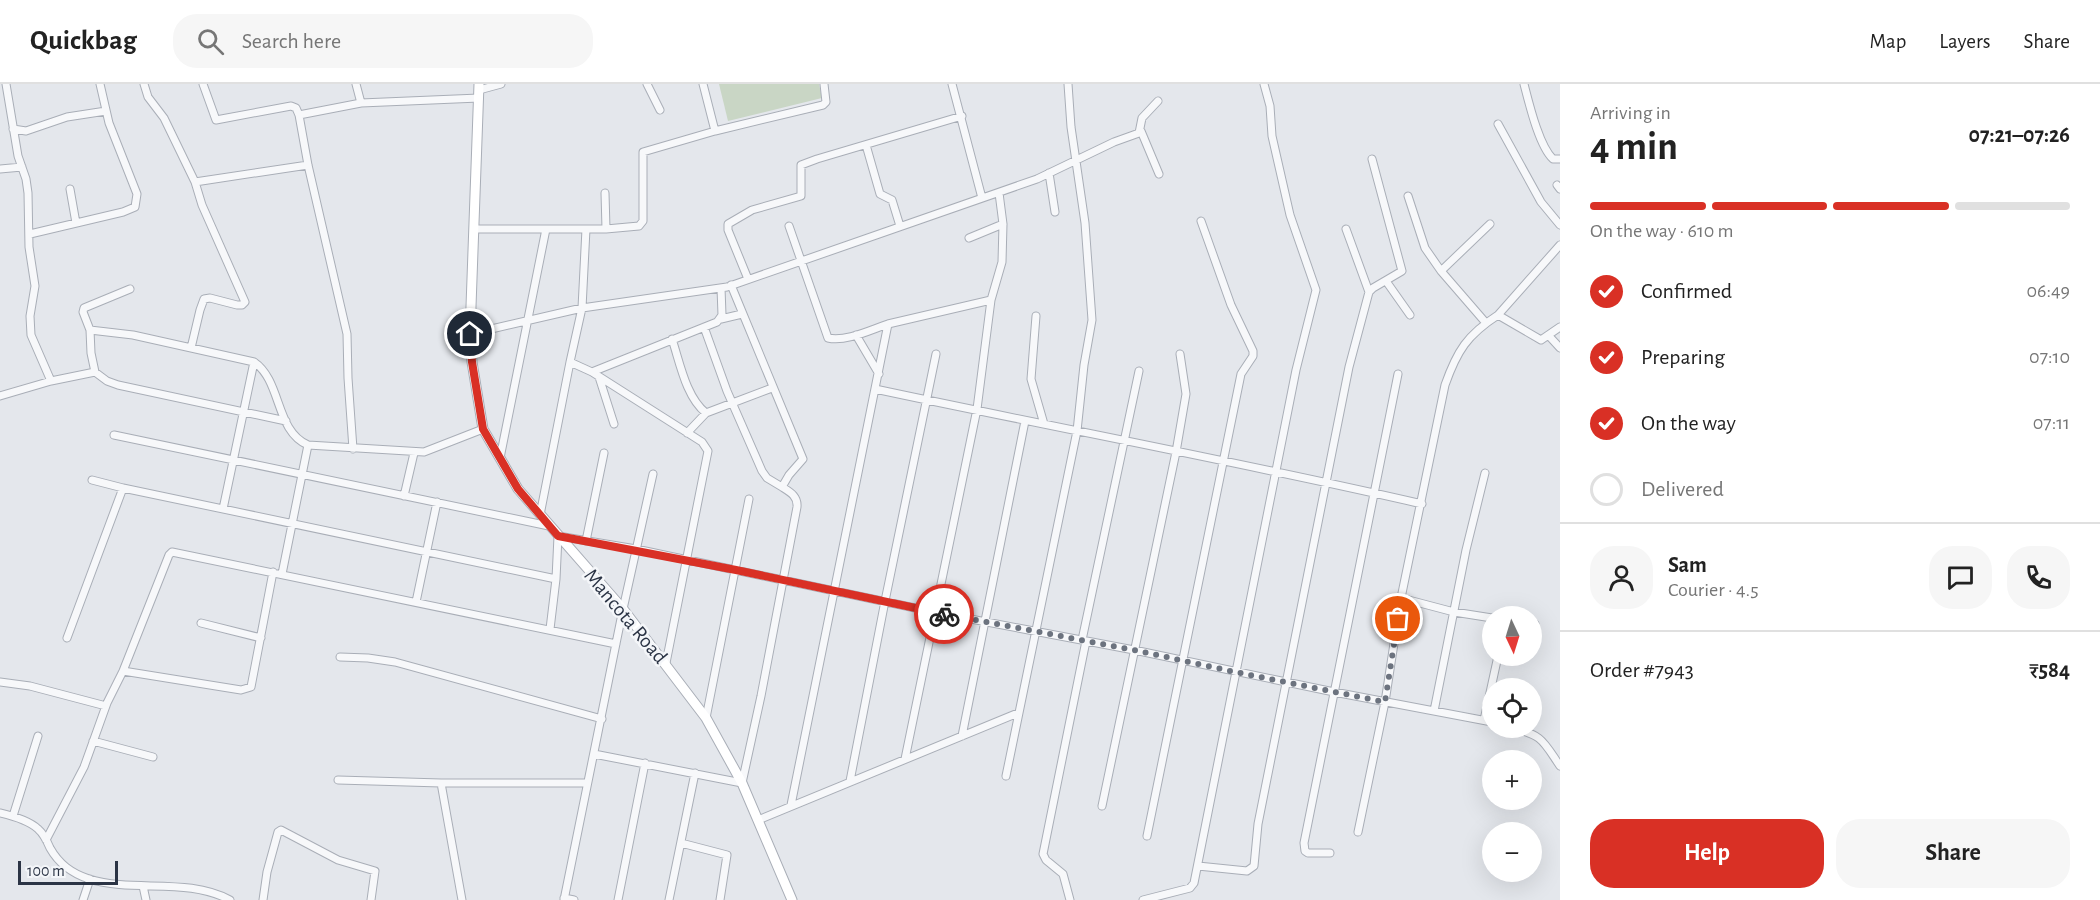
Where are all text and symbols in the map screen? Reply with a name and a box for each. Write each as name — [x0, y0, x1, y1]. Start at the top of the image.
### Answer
search box — [173, 14, 593, 68]
icon: search — [194, 25, 227, 58]
text: Quickbag — [30, 27, 137, 55]
text: Search here — [242, 30, 341, 52]
text: Map — [1870, 31, 1906, 52]
text: Layers — [1939, 31, 1990, 52]
text: Share — [2023, 31, 2070, 52]
text: Arriving in — [1590, 103, 1671, 123]
text: 07:21–07:26 — [1969, 124, 2070, 146]
text: 4 min — [1590, 128, 1678, 167]
text: On the way · 610 m — [1590, 221, 1734, 241]
icon: check — [1590, 275, 1623, 308]
text: Confirmed — [1641, 280, 1732, 302]
text: 06:49 — [2026, 281, 2070, 301]
pin — [444, 308, 495, 359]
icon: home — [453, 317, 486, 350]
icon: check — [1590, 341, 1623, 374]
text: Preparing — [1641, 346, 1725, 368]
text: 07:10 — [2029, 347, 2070, 367]
icon: check — [1590, 407, 1623, 440]
text: On the way — [1641, 412, 1736, 434]
text: 07:11 — [2033, 413, 2070, 433]
text: Delivered — [1641, 478, 1724, 500]
button: person — [1590, 546, 1653, 609]
button: chat — [1929, 546, 1992, 609]
button: phone — [2007, 546, 2070, 609]
text: Sam — [1668, 554, 1707, 576]
street label: Mancota Road — [580, 565, 671, 668]
text: Courier · 4.5 — [1668, 580, 1759, 600]
courier — [914, 584, 974, 644]
pin — [1372, 593, 1423, 644]
icon: bike — [928, 598, 961, 631]
icon: bag — [1381, 602, 1414, 635]
north arrow — [1482, 606, 1542, 666]
map controls — [1482, 606, 1542, 882]
text: Order #7943 — [1590, 659, 1694, 681]
text: ₹584 — [2029, 659, 2070, 681]
button: locate — [1482, 678, 1542, 738]
button: + — [1482, 750, 1542, 810]
button: Help — [1590, 819, 1824, 888]
button: Share — [1836, 819, 2070, 888]
button: − — [1482, 822, 1542, 882]
scale bar — [18, 858, 118, 886]
text: 100 m — [27, 863, 65, 879]

